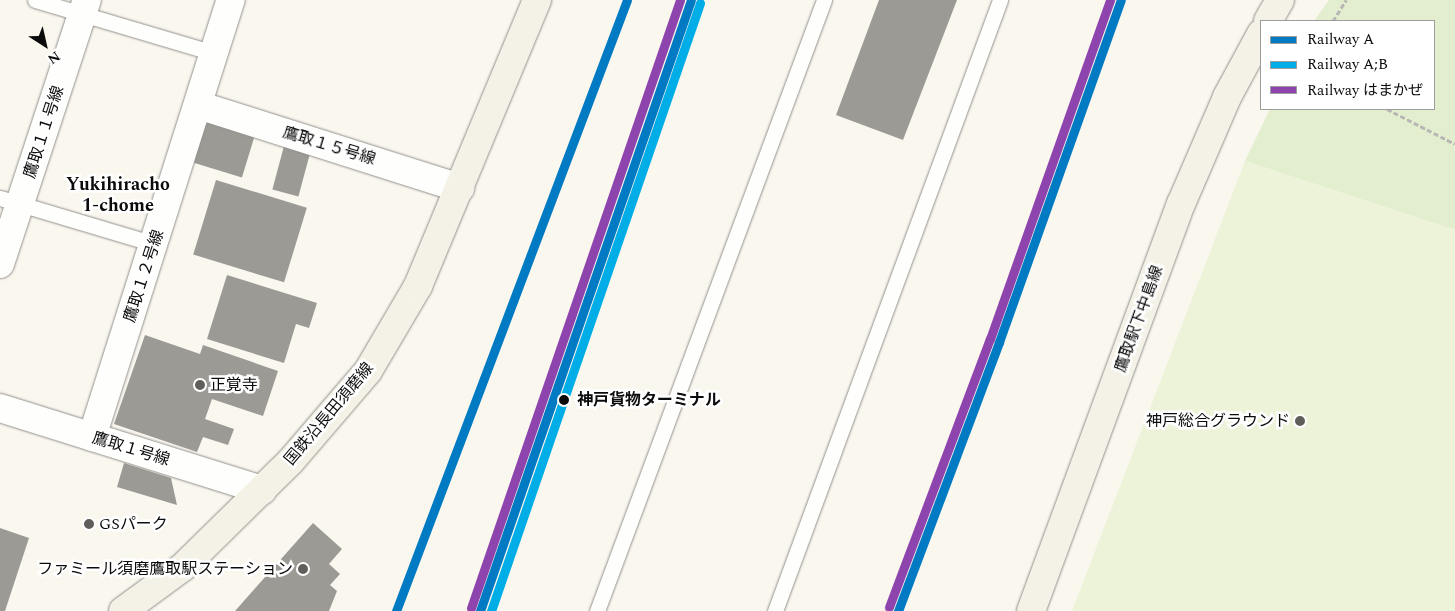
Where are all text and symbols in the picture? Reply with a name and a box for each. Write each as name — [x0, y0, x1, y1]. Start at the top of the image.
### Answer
north arrow — [20, 20, 70, 70]
legend — [1260, 20, 1435, 110]
text: Railway A — [1307, 28, 1374, 51]
text: N — [43, 46, 65, 70]
text: Railway A;B — [1307, 53, 1388, 76]
text: Railway はまかぜ — [1307, 79, 1423, 102]
street label: 鷹取１１号線 — [20, 83, 68, 181]
street label: 鷹取１５号線 — [280, 123, 378, 169]
district label: Yukihiracho 1-chome — [66, 175, 170, 218]
street label: 鷹取１２号線 — [120, 227, 168, 325]
street label: 鷹取駅下中島線 — [1111, 263, 1167, 375]
street label: 国鉄沿長田須磨線 — [281, 359, 377, 469]
place label: 正覚寺 — [210, 375, 258, 395]
marker: 正覚寺 — [194, 379, 206, 391]
place label: 神戸貨物ターミナル — [577, 390, 721, 410]
marker: 神戸貨物ターミナル — [555, 391, 573, 409]
place label: 神戸総合グラウンド — [1146, 411, 1290, 431]
marker: 神戸総合グラウンド — [1294, 415, 1306, 427]
street label: 鷹取１号線 — [90, 428, 172, 470]
place label: GSパーク — [99, 514, 168, 534]
marker: GSパーク — [83, 518, 95, 530]
place label: ファミール須磨鷹取駅ステーション — [37, 559, 293, 579]
marker: ファミール須磨鷹取駅ステーション — [297, 563, 309, 575]

